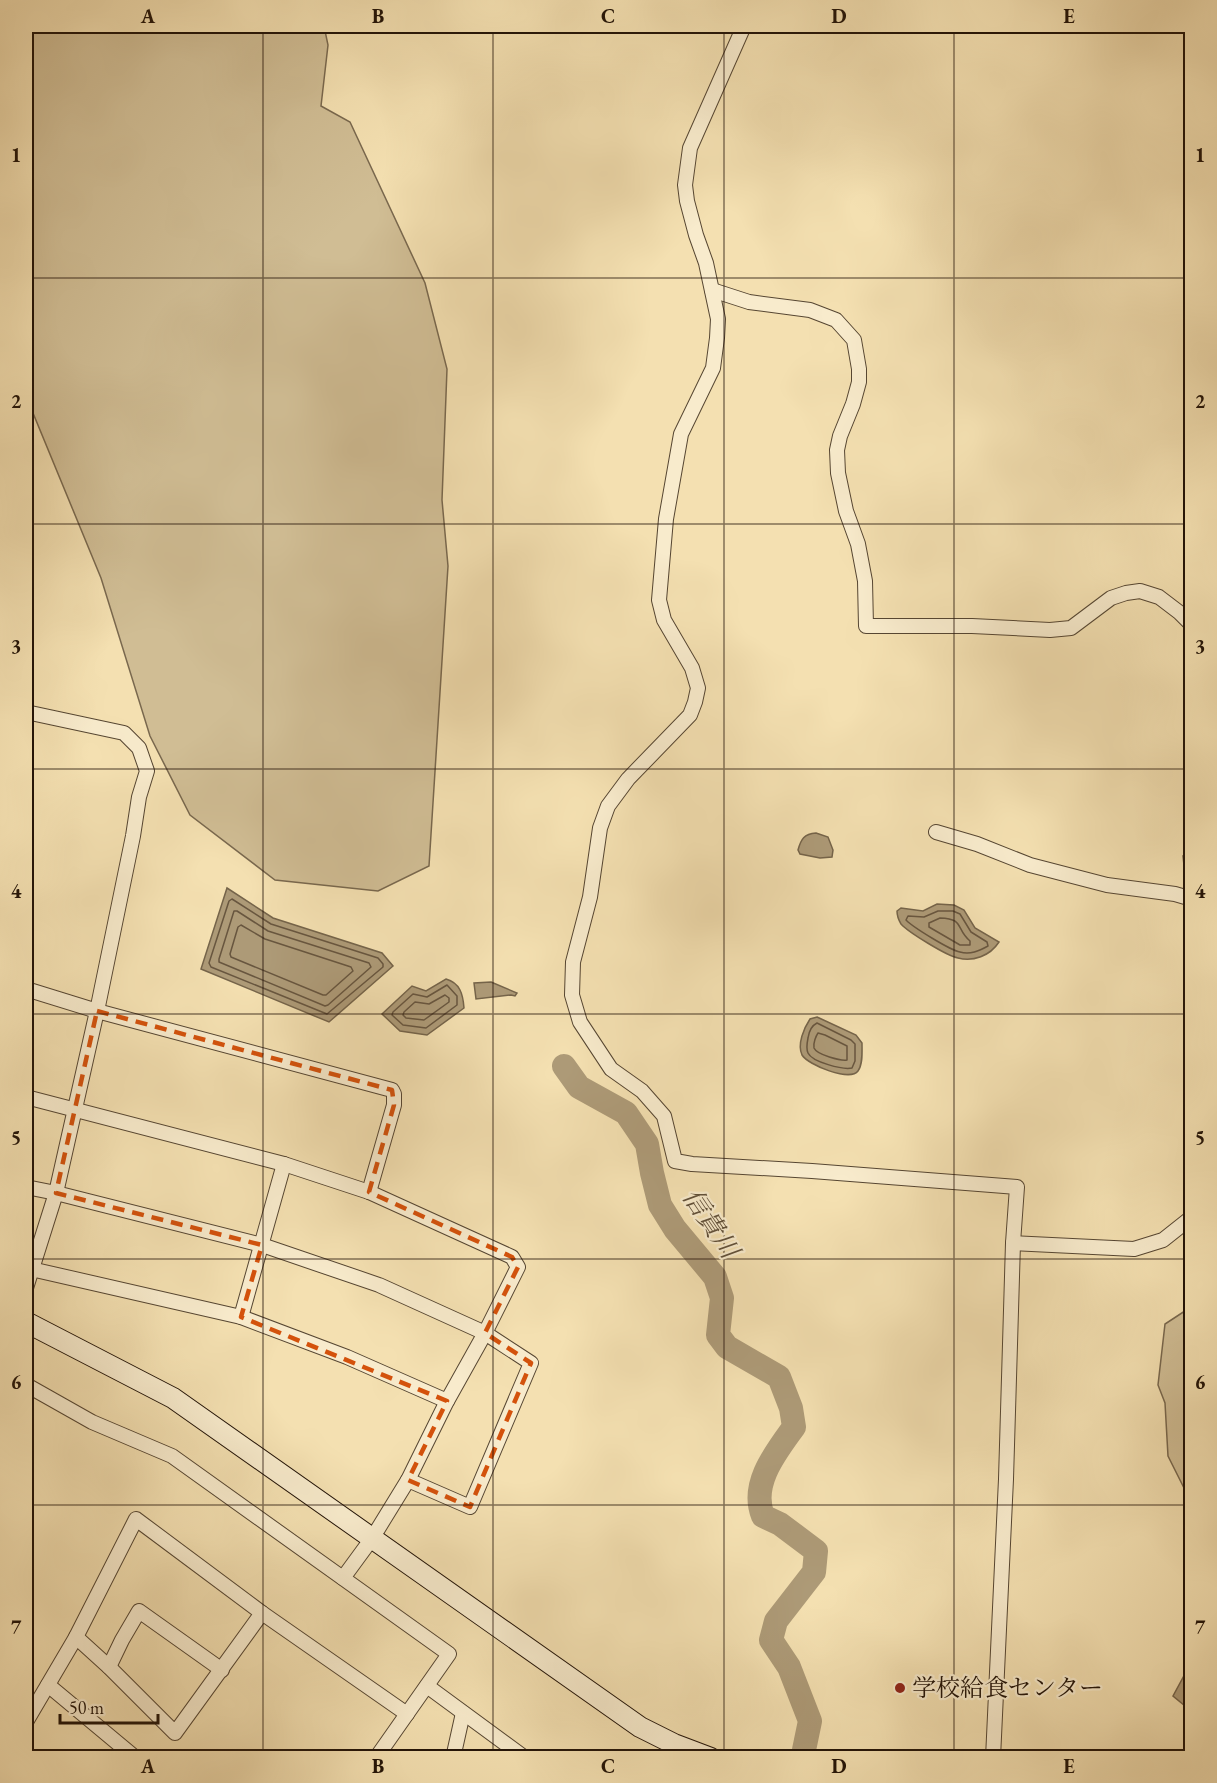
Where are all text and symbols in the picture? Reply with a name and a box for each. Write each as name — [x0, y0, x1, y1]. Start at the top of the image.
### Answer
text: A — [140, 3, 156, 29]
text: B — [372, 3, 384, 29]
text: C — [601, 3, 615, 29]
text: D — [831, 3, 847, 29]
text: E — [1063, 3, 1075, 29]
text: 1 — [11, 142, 21, 168]
text: 1 — [1195, 142, 1205, 168]
text: 2 — [11, 388, 22, 414]
text: 2 — [1195, 388, 1206, 414]
text: 3 — [11, 633, 21, 659]
text: 3 — [1195, 633, 1205, 659]
text: 4 — [11, 878, 22, 904]
text: 4 — [1195, 878, 1206, 904]
text: 5 — [11, 1124, 21, 1150]
text: 5 — [1195, 1124, 1205, 1150]
water label: 信貴川 — [675, 1181, 749, 1267]
text: 6 — [11, 1369, 22, 1395]
text: 6 — [1195, 1369, 1206, 1395]
text: 7 — [11, 1614, 22, 1640]
text: 7 — [1195, 1614, 1206, 1640]
place label: 学校給食センター — [912, 1672, 1103, 1703]
marker: 学校給食センター — [893, 1681, 907, 1695]
scale bar — [60, 1687, 158, 1725]
text: 50 m — [69, 1696, 104, 1719]
text: A — [140, 1753, 156, 1779]
text: B — [372, 1753, 384, 1779]
text: C — [601, 1753, 615, 1779]
text: D — [831, 1753, 847, 1779]
text: E — [1063, 1753, 1075, 1779]

